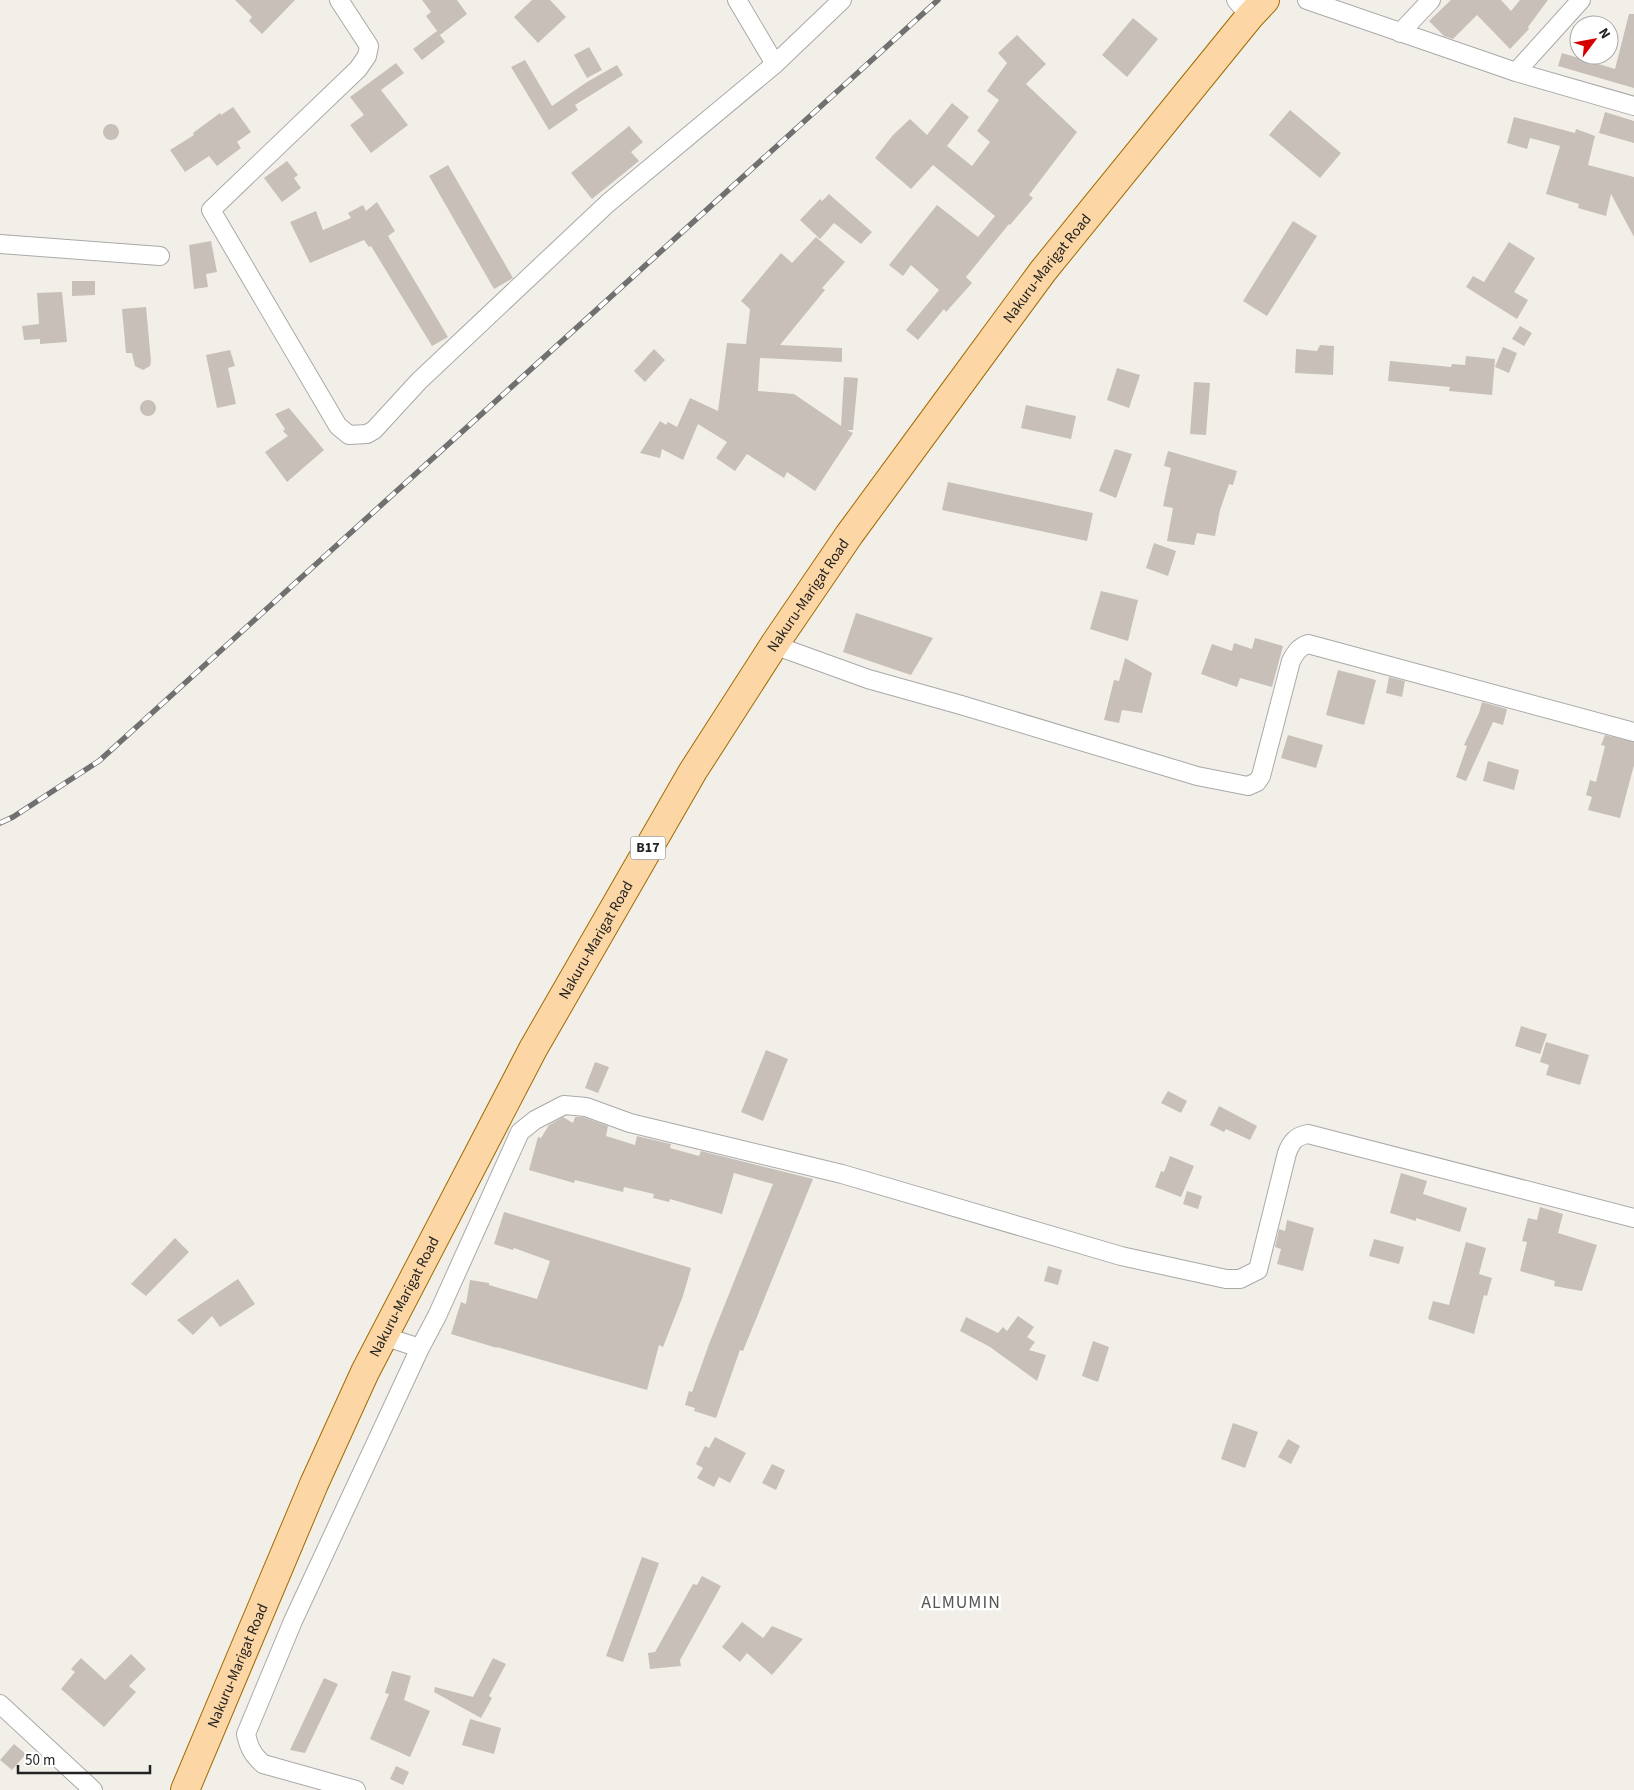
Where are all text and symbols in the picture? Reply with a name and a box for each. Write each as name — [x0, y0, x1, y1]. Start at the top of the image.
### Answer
north arrow — [1569, 15, 1619, 65]
text: N — [1593, 24, 1615, 43]
street label: Nakuru-Marigat Road — [998, 209, 1096, 327]
street label: Nakuru-Marigat Road — [762, 534, 854, 656]
road number: B17 — [630, 836, 666, 860]
street label: Nakuru-Marigat Road — [553, 877, 638, 1003]
street label: Nakuru-Marigat Road — [364, 1233, 444, 1361]
district label: ALMUMIN — [921, 1590, 1001, 1615]
street label: Nakuru-Marigat Road — [202, 1600, 273, 1731]
scale bar — [18, 1742, 150, 1774]
text: 50 m — [25, 1750, 55, 1771]

